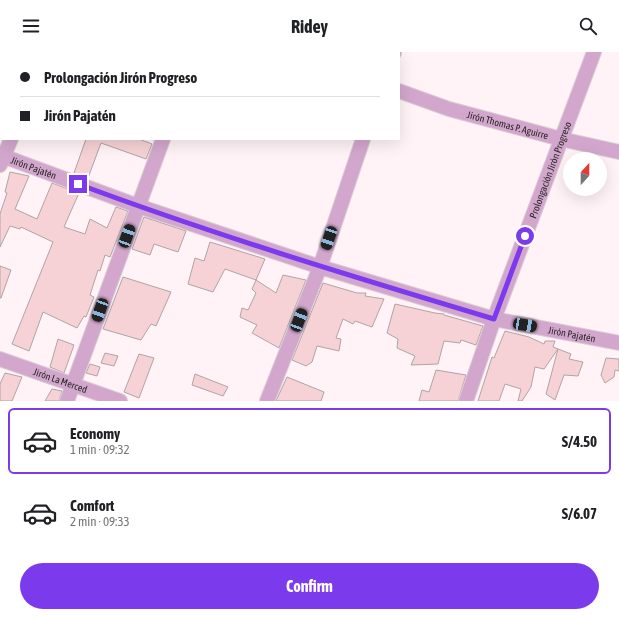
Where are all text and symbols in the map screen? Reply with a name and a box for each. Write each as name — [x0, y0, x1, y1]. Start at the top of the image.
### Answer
icon: menu — [20, 15, 42, 37]
icon: search — [577, 15, 599, 37]
text: Ridey — [291, 16, 328, 37]
text: Prolongación Jirón Progreso — [44, 69, 197, 86]
text: Jirón Pajatén — [44, 107, 116, 124]
street label: Jirón Thomas P. Aguirre — [466, 109, 550, 141]
street label: Prolongación Jirón Progreso — [527, 120, 573, 220]
north arrow — [563, 152, 607, 196]
map controls — [563, 152, 607, 196]
street label: Jirón Pajatén — [9, 154, 58, 181]
route end — [69, 175, 87, 193]
car — [117, 223, 137, 249]
car — [319, 225, 339, 251]
route start — [516, 227, 534, 245]
car — [90, 297, 110, 323]
car — [289, 307, 309, 333]
car — [512, 317, 538, 333]
street label: Jirón Pajatén — [547, 324, 597, 344]
street label: Jirón La Merced — [32, 366, 89, 395]
icon: car — [22, 423, 58, 459]
text: Economy — [70, 425, 120, 442]
text: S/4.50 — [562, 433, 597, 450]
text: 1 min · 09:32 — [70, 442, 130, 457]
icon: car — [22, 495, 58, 531]
text: Comfort — [70, 497, 114, 514]
text: S/6.07 — [562, 505, 597, 522]
text: 2 min · 09:33 — [70, 514, 130, 529]
button: Confirm — [20, 563, 599, 609]

